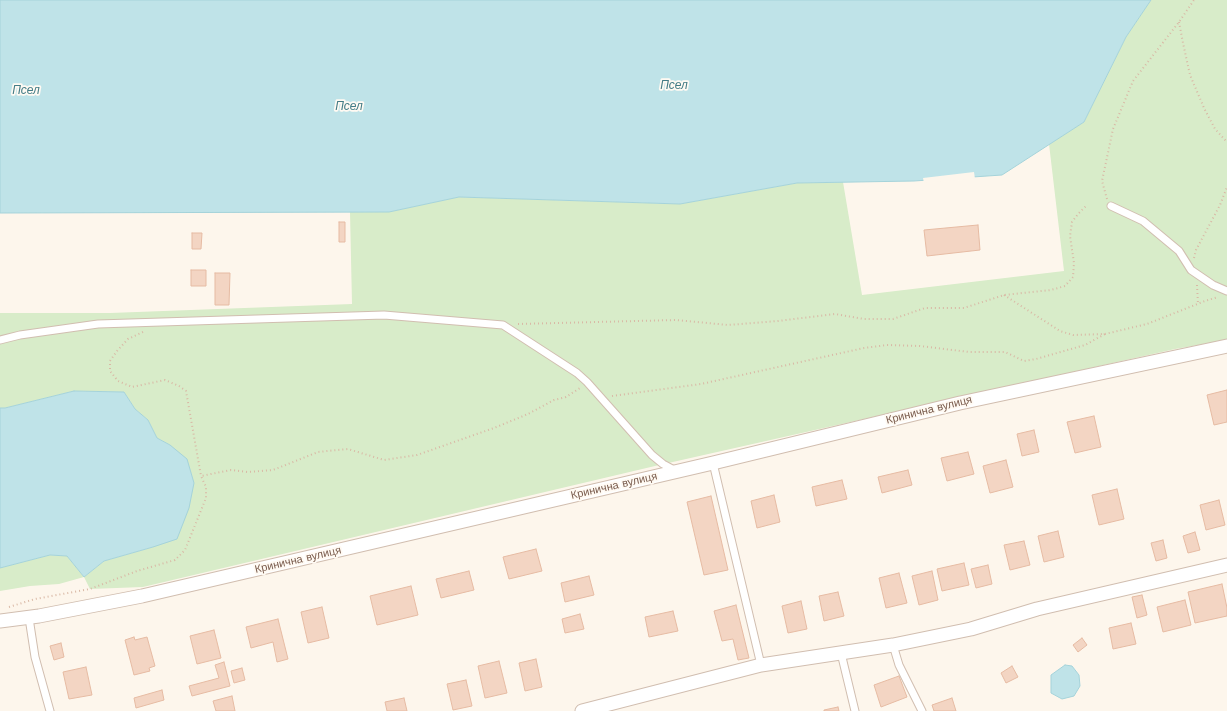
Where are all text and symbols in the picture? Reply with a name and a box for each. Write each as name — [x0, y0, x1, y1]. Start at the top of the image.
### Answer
water label: Псел — [660, 78, 688, 92]
water label: Псел — [12, 83, 40, 97]
water label: Псел — [335, 99, 363, 113]
street label: Кринична вулиця — [885, 393, 973, 427]
street label: Кринична вулиця — [570, 470, 658, 502]
street label: Кринична вулиця — [254, 544, 342, 576]

